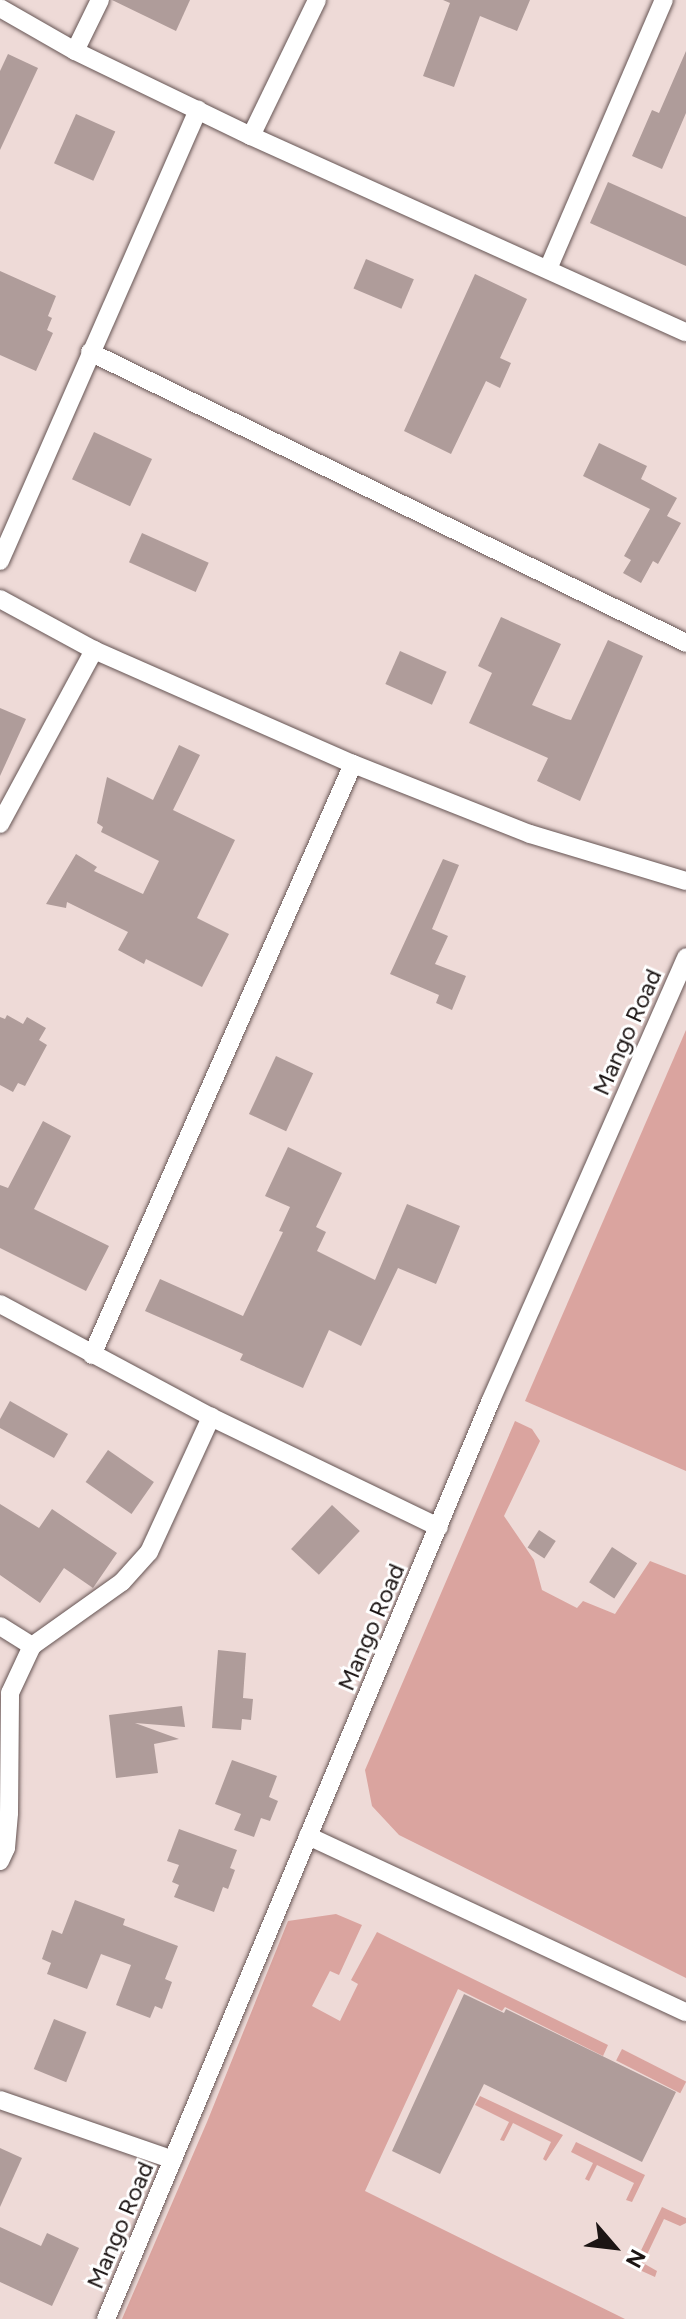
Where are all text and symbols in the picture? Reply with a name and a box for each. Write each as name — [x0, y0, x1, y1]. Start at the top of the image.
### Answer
street label: Mango Road — [586, 964, 668, 1100]
street label: Mango Road — [331, 1559, 411, 1695]
street label: Mango Road — [80, 2157, 160, 2293]
north arrow — [574, 2207, 654, 2287]
text: N — [620, 2245, 652, 2272]

